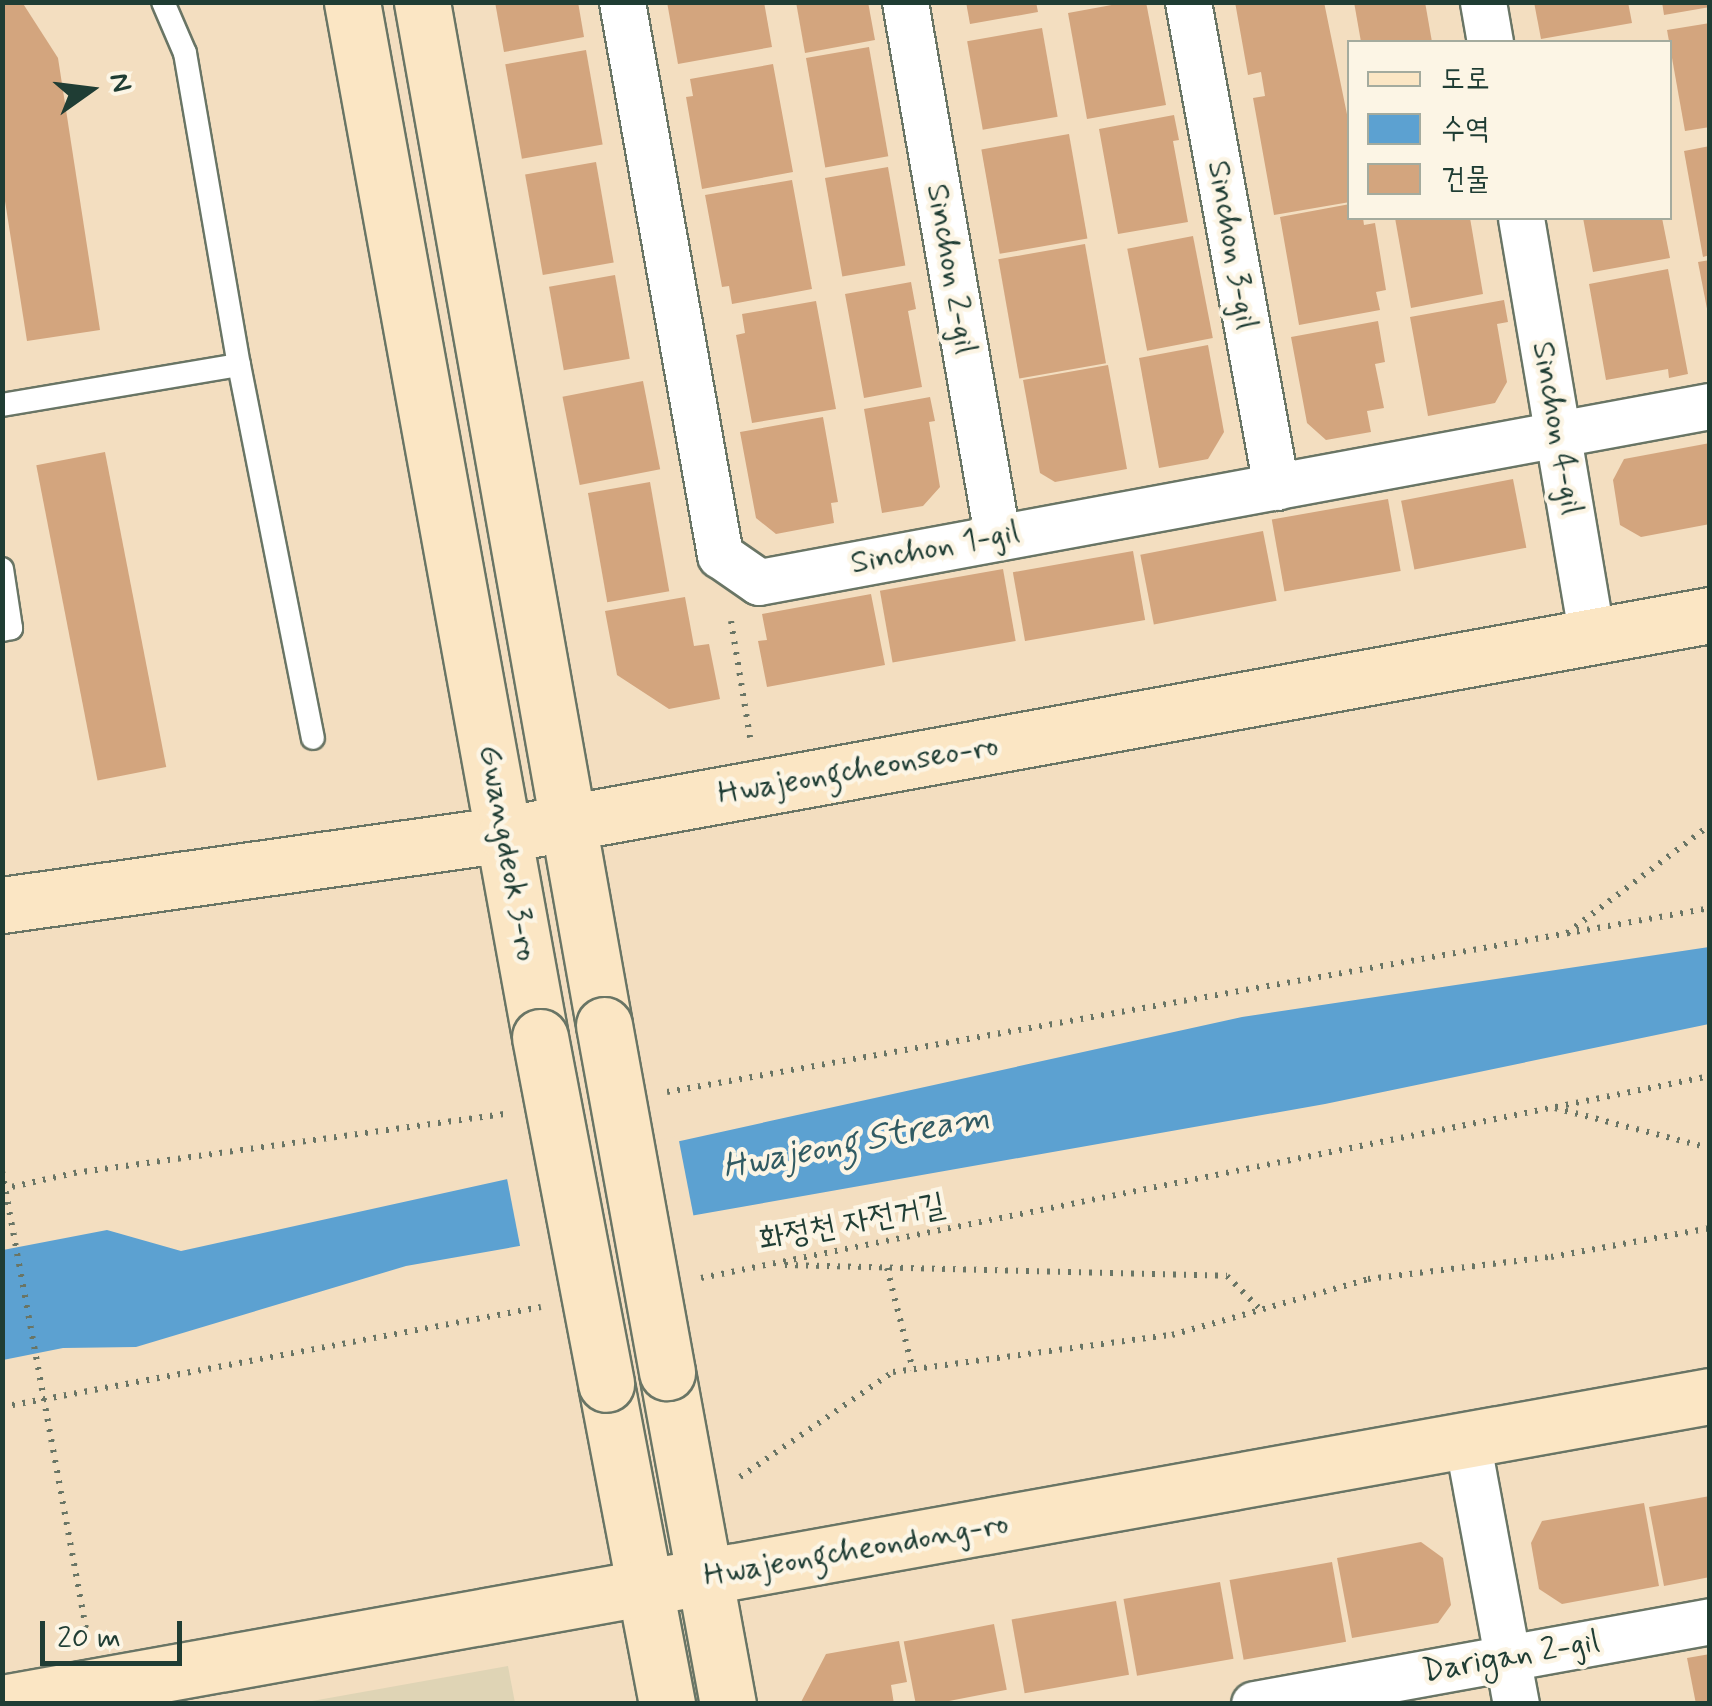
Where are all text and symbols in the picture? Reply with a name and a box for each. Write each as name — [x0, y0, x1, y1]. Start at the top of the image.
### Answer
north arrow — [40, 40, 140, 140]
legend — [1347, 40, 1672, 220]
text: 도로 — [1441, 60, 1489, 99]
text: N — [99, 69, 140, 96]
text: 수역 — [1441, 110, 1489, 149]
street label: Sinchon 3-gil — [1198, 158, 1266, 332]
text: 건물 — [1441, 160, 1489, 199]
street label: Sinchon 2-gil — [917, 181, 985, 357]
street label: Sinchon 4-gil — [1523, 339, 1591, 517]
street label: Sinchon 1-gil — [848, 513, 1022, 583]
street label: Hwajeongcheonseo-ro — [715, 726, 1001, 814]
street label: Gwangdeok 3-ro — [470, 742, 546, 964]
water label: Hwajeong Stream — [727, 1097, 985, 1187]
street label: 화정천 자전거길 — [756, 1186, 948, 1260]
street label: Hwajeongcheondong-ro — [701, 1504, 1011, 1596]
scale bar — [45, 1601, 188, 1663]
text: 20 m — [57, 1619, 121, 1658]
street label: Darigan 2-gil — [1420, 1623, 1602, 1691]

